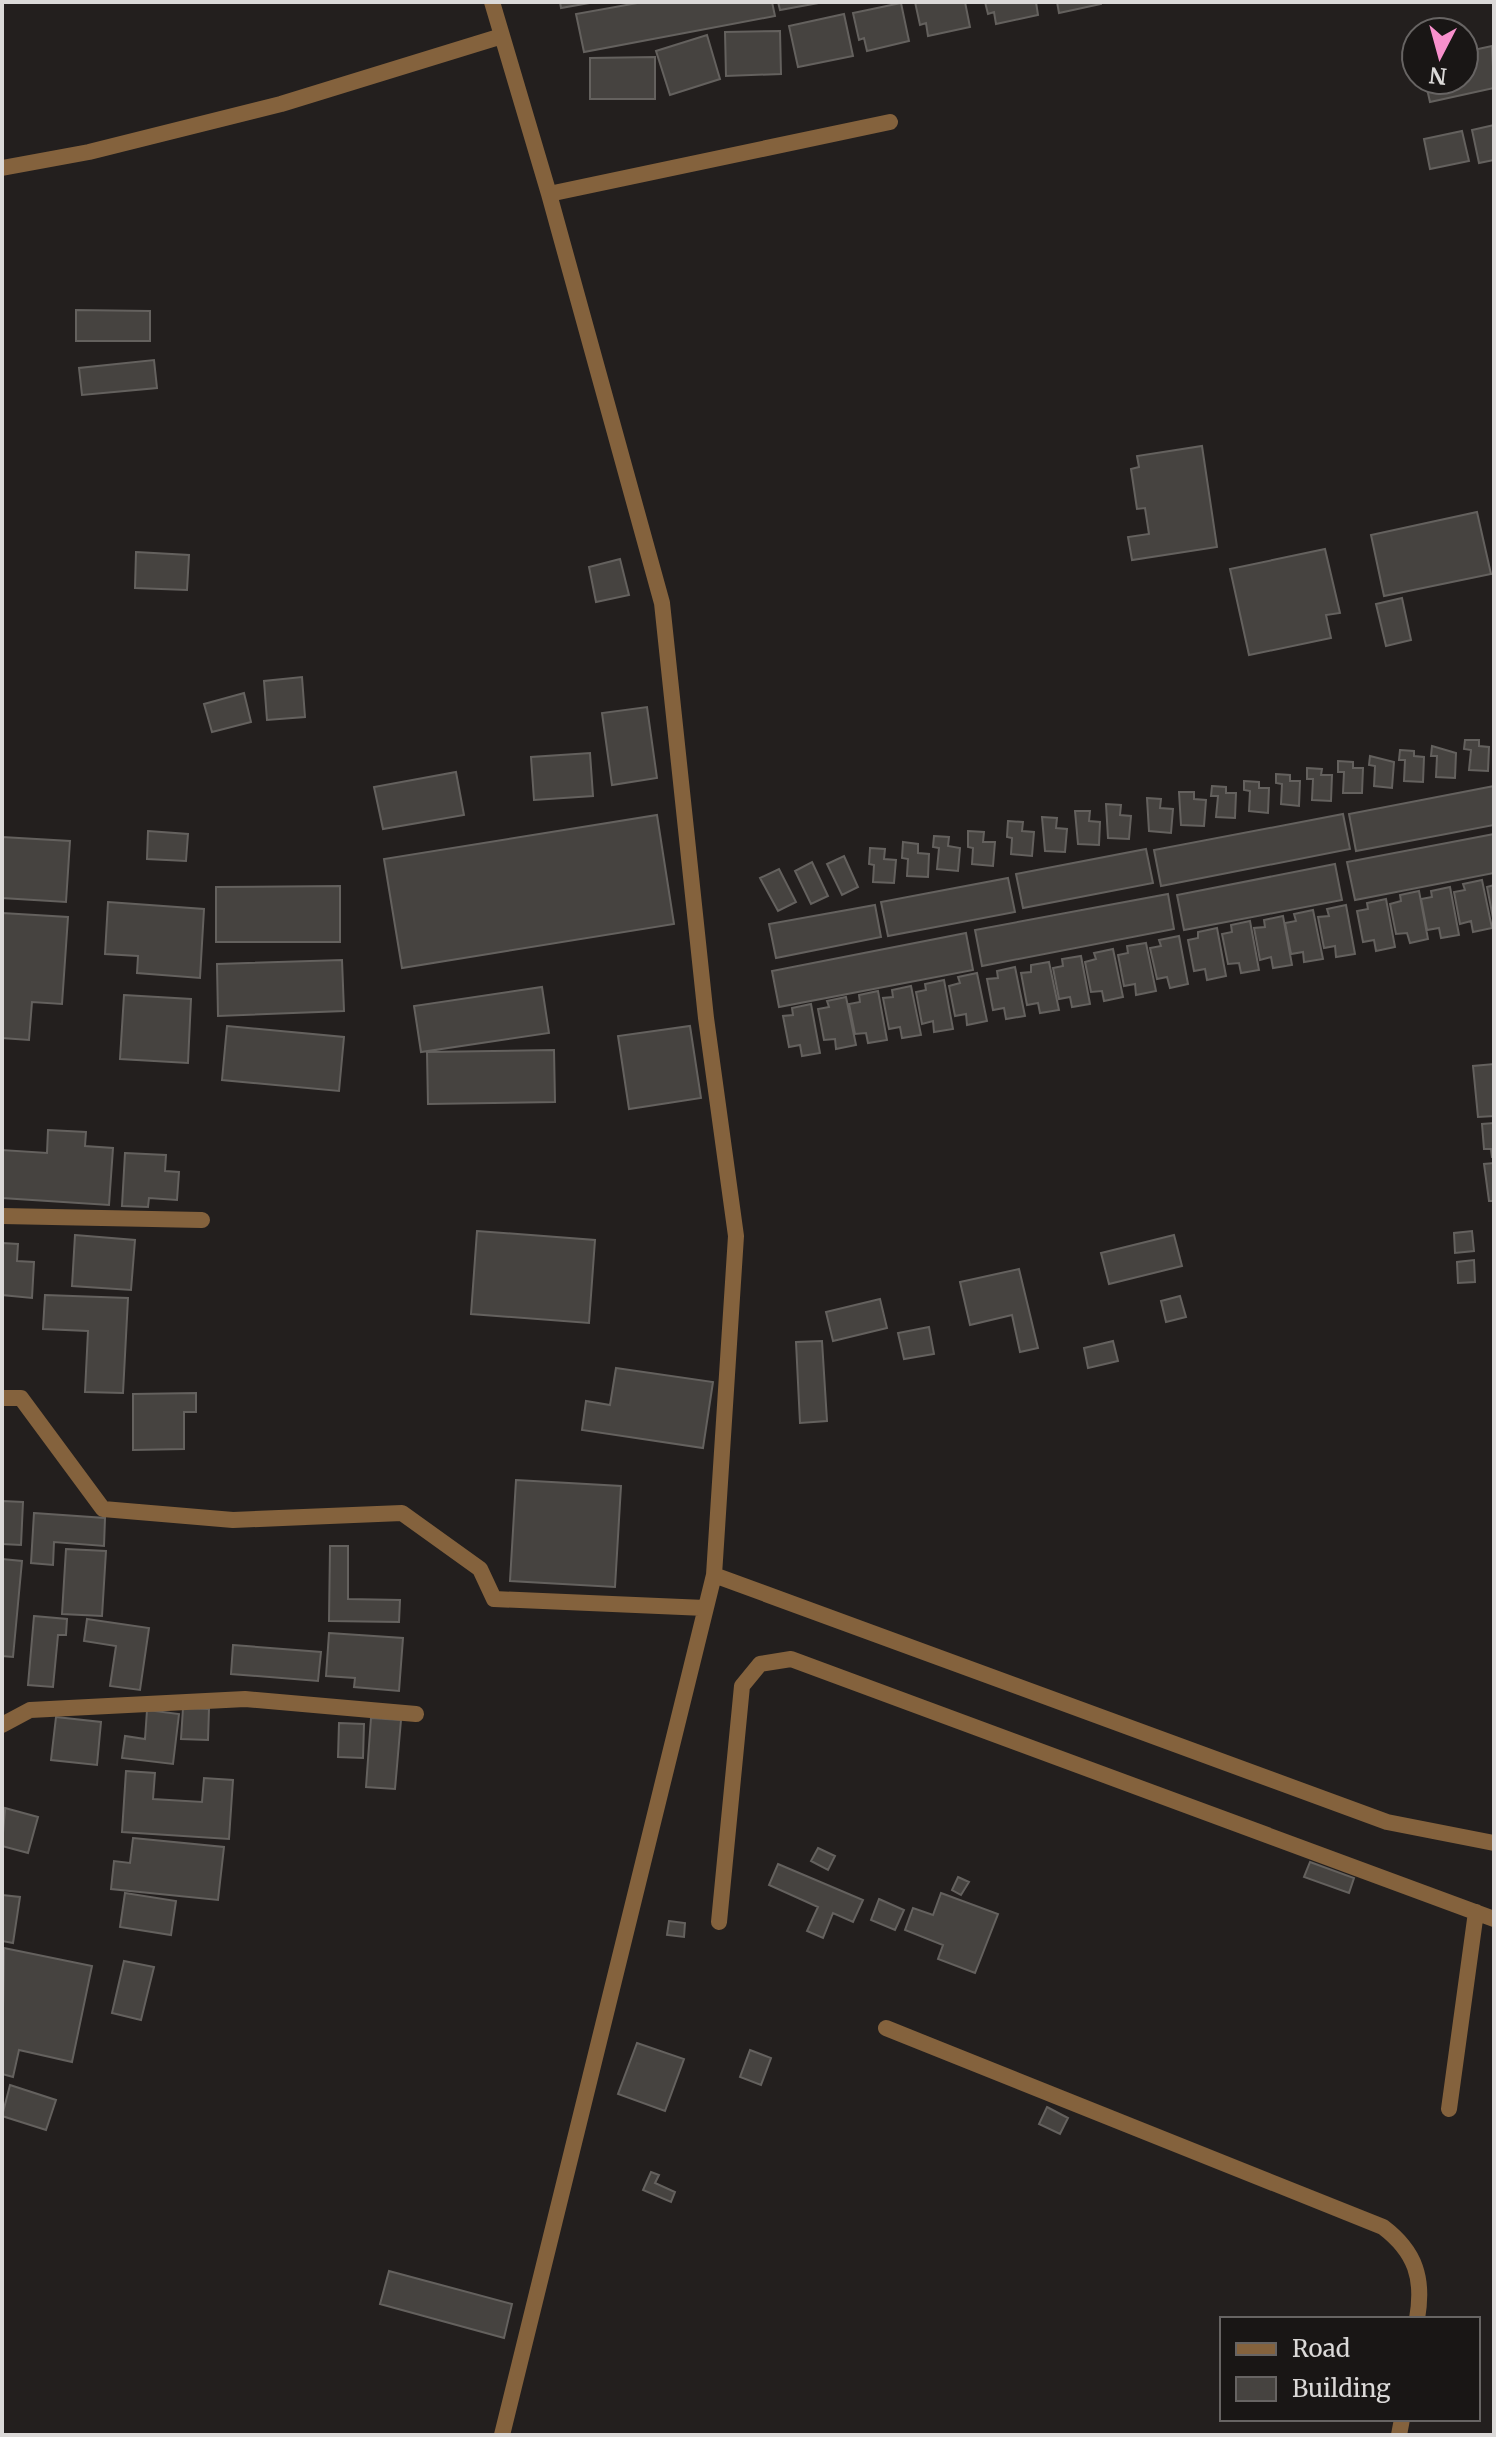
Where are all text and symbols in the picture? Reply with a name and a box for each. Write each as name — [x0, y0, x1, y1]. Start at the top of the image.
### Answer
north arrow — [1400, 16, 1480, 96]
text: N — [1427, 61, 1448, 91]
legend — [1220, 2317, 1480, 2421]
text: Road — [1292, 2333, 1350, 2364]
text: Building — [1292, 2373, 1391, 2404]

